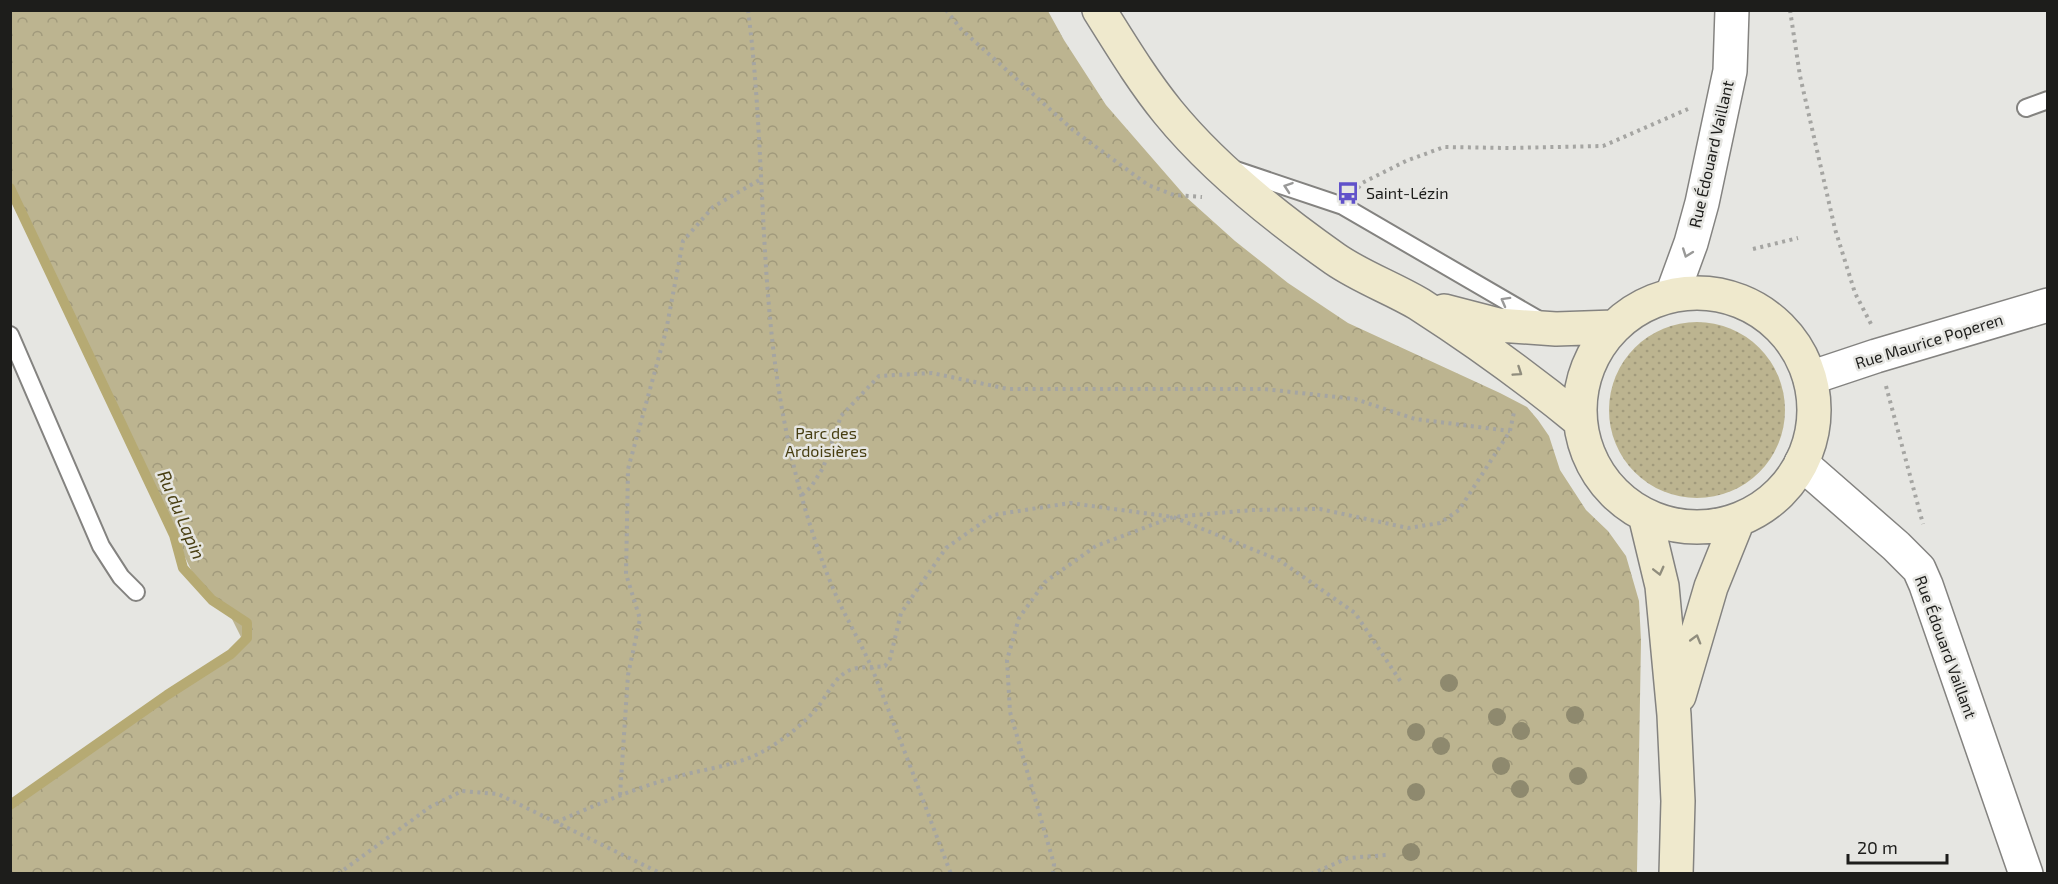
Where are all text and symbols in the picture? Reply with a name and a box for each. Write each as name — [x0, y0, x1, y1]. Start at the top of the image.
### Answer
street label: Rue Édouard Vaillant — [1684, 78, 1737, 229]
bus stop icon: Saint-Lézin — [1335, 180, 1361, 206]
one-way arrow — [1283, 182, 1294, 195]
place label: Saint-Lézin — [1366, 183, 1448, 202]
one-way arrow — [1682, 247, 1694, 258]
one-way arrow — [1501, 297, 1511, 308]
street label: Rue Maurice Poperen — [1853, 309, 2005, 372]
one-way arrow — [1512, 365, 1523, 376]
park label: Parc des Ardoisières — [785, 423, 867, 460]
water label: Ru du Lapin — [153, 467, 211, 562]
one-way arrow — [1651, 566, 1664, 576]
street label: Rue Édouard Vaillant — [1912, 573, 1981, 721]
one-way arrow — [1689, 634, 1701, 645]
scale bar — [1848, 827, 1947, 865]
text: 20 m — [1857, 836, 1898, 858]

